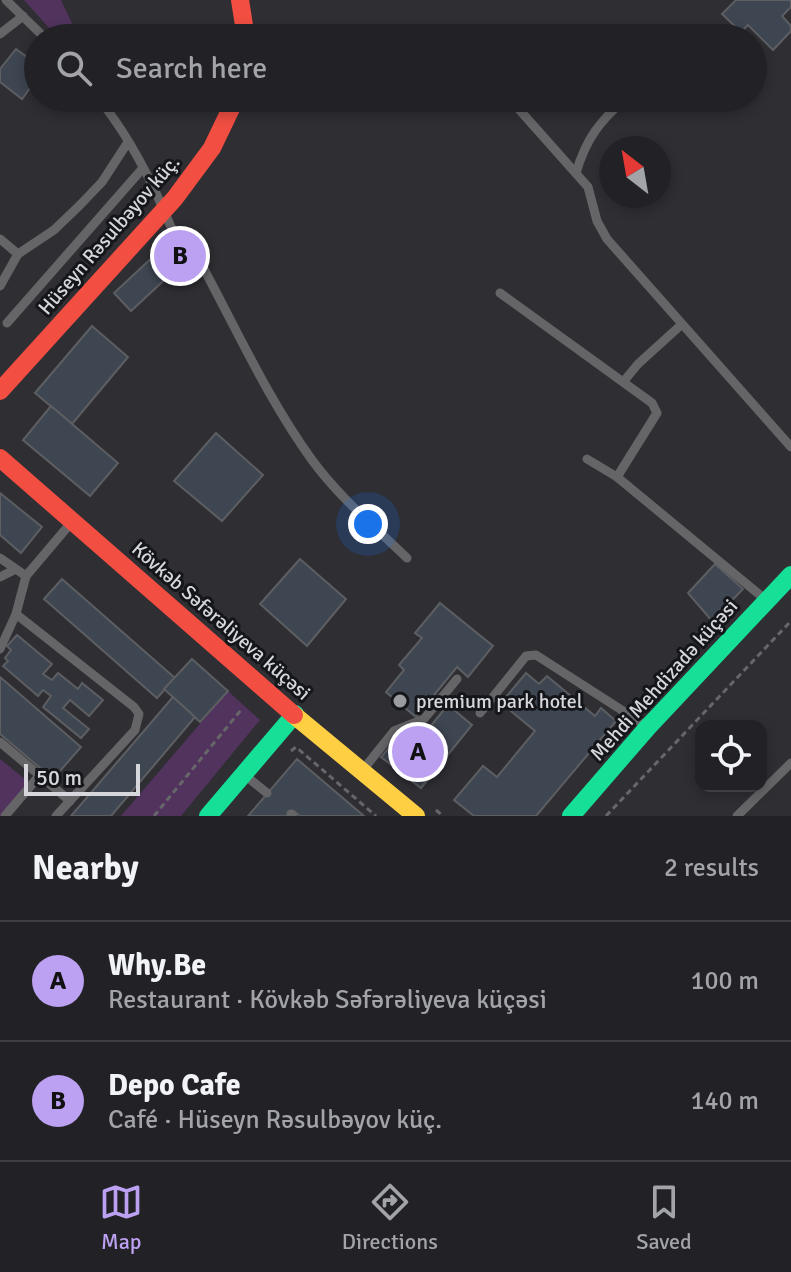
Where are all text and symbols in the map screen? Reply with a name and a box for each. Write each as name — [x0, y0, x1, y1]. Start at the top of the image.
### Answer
search box — [24, 24, 767, 112]
icon: search — [52, 46, 96, 90]
text: Search here — [116, 50, 267, 87]
north arrow — [599, 136, 671, 208]
street label: Hüseyn Rəsulbəyov küç. — [33, 150, 185, 320]
pin: B — [154, 226, 206, 286]
your location — [348, 504, 388, 544]
street label: Kövkəb Səfərəliyeva küçəsi — [126, 537, 316, 705]
street label: Mehdi Mehdizadə küçəsi — [585, 594, 743, 766]
place label: premium park hotel — [416, 689, 583, 714]
marker: premium park hotel — [391, 692, 409, 710]
map controls — [695, 720, 767, 792]
button: locate — [695, 720, 767, 792]
pin: A — [392, 722, 444, 782]
scale bar — [24, 760, 140, 796]
text: 50 m — [36, 764, 82, 791]
text: Nearby — [32, 847, 139, 889]
text: 2 results — [664, 852, 759, 884]
text: Why.Be — [108, 947, 206, 984]
text: A — [50, 965, 66, 997]
text: 100 m — [690, 965, 759, 997]
text: Restaurant · Kövkəb Səfərəliyeva küçəsi — [108, 984, 547, 1016]
text: Depo Cafe — [108, 1067, 241, 1104]
text: B — [50, 1085, 66, 1117]
text: 140 m — [690, 1085, 759, 1117]
text: Café · Hüseyn Rəsulbəyov küç. — [108, 1104, 442, 1136]
tab: Map — [99, 1180, 143, 1255]
tab: Directions — [342, 1180, 438, 1255]
tab: Saved — [636, 1180, 692, 1255]

